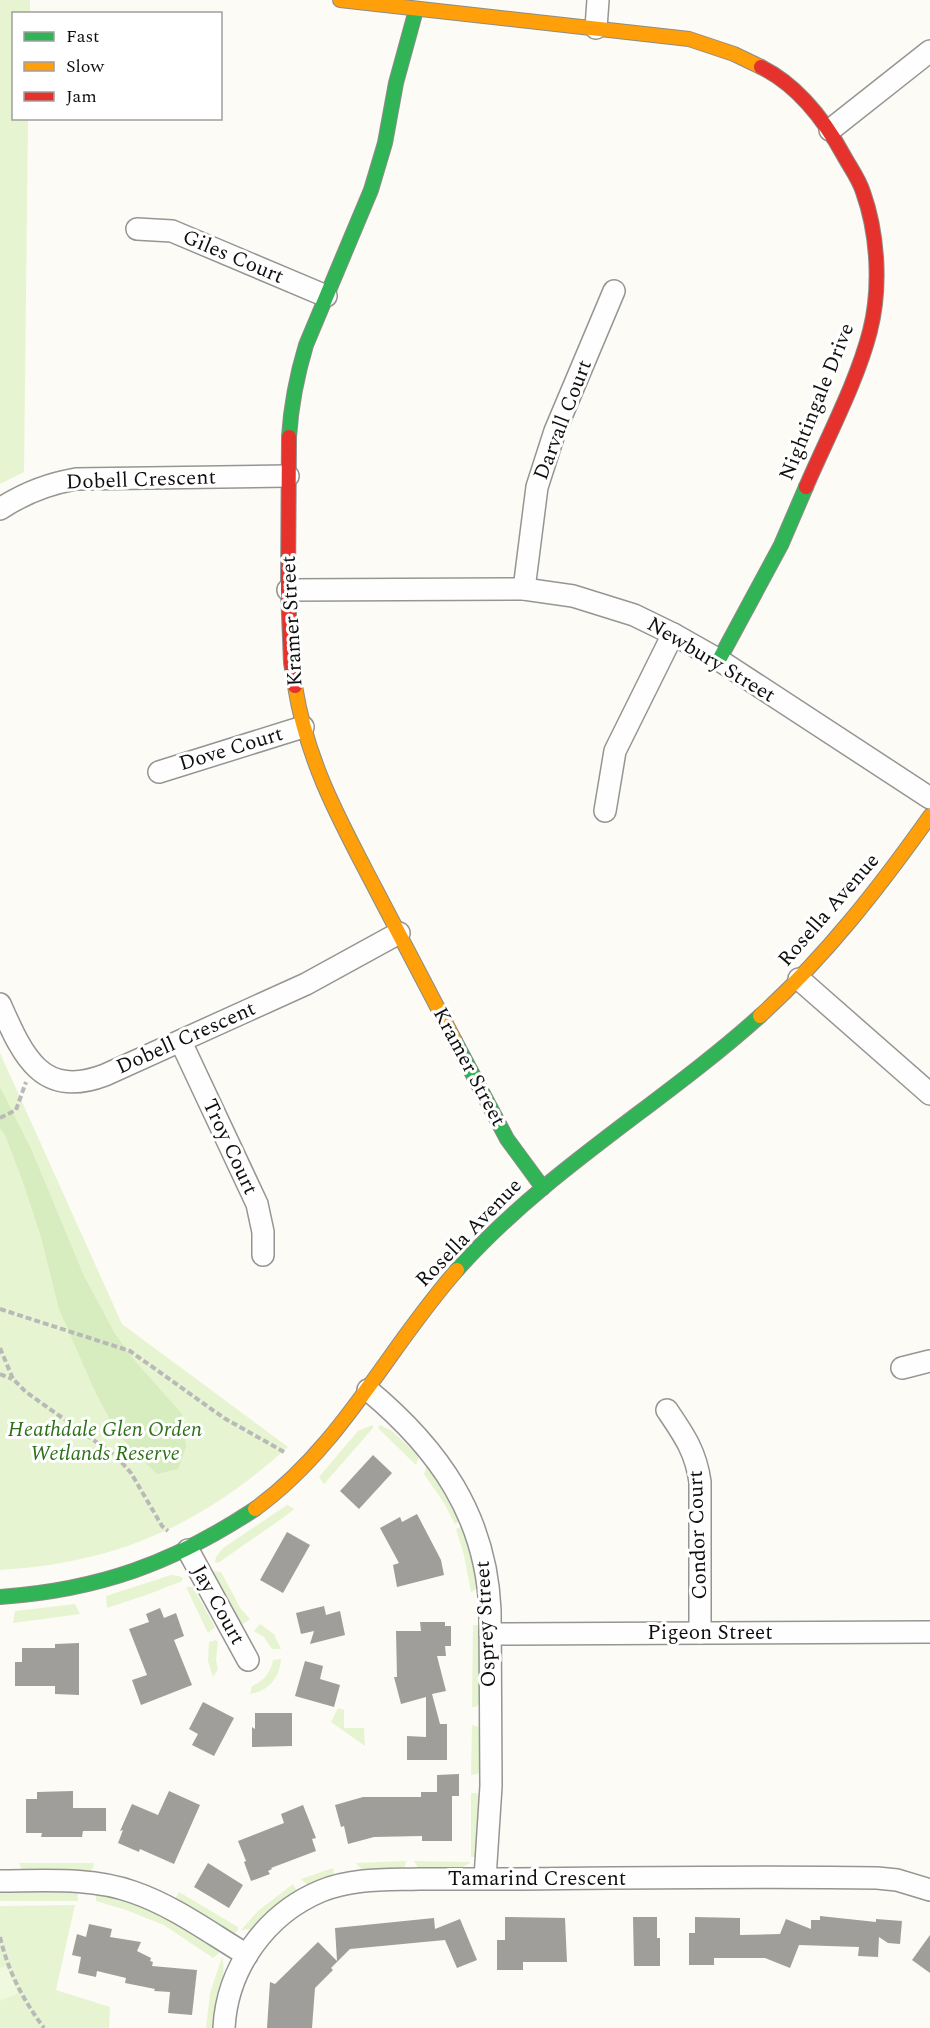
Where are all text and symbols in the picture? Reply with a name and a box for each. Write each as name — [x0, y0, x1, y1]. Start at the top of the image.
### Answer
legend — [12, 12, 222, 120]
text: Fast — [66, 23, 99, 50]
text: Slow — [66, 53, 105, 80]
text: Jam — [66, 83, 97, 110]
street label: Giles Court — [177, 221, 289, 293]
street label: Nightingale Drive — [771, 318, 863, 486]
street label: Darvall Court — [525, 355, 601, 485]
street label: Dobell Crescent — [66, 461, 216, 499]
street label: Kramer Street — [273, 555, 311, 687]
street label: Newbury Street — [641, 609, 781, 711]
street label: Dove Court — [175, 718, 287, 780]
street label: Rosella Avenue — [770, 846, 888, 974]
street label: Dobell Crescent — [111, 993, 261, 1083]
street label: Kramer Street — [424, 1002, 514, 1132]
street label: Troy Court — [194, 1094, 266, 1200]
street label: Rosella Avenue — [408, 1171, 530, 1295]
park label: Heathdale Glen Orden Wetlands Reserve — [8, 1414, 202, 1470]
street label: Condor Court — [680, 1470, 716, 1600]
street label: Jay Court — [183, 1559, 253, 1651]
street label: Osprey Street — [467, 1560, 505, 1688]
street label: Pigeon Street — [647, 1617, 773, 1649]
street label: Tamarind Crescent — [448, 1863, 626, 1895]

